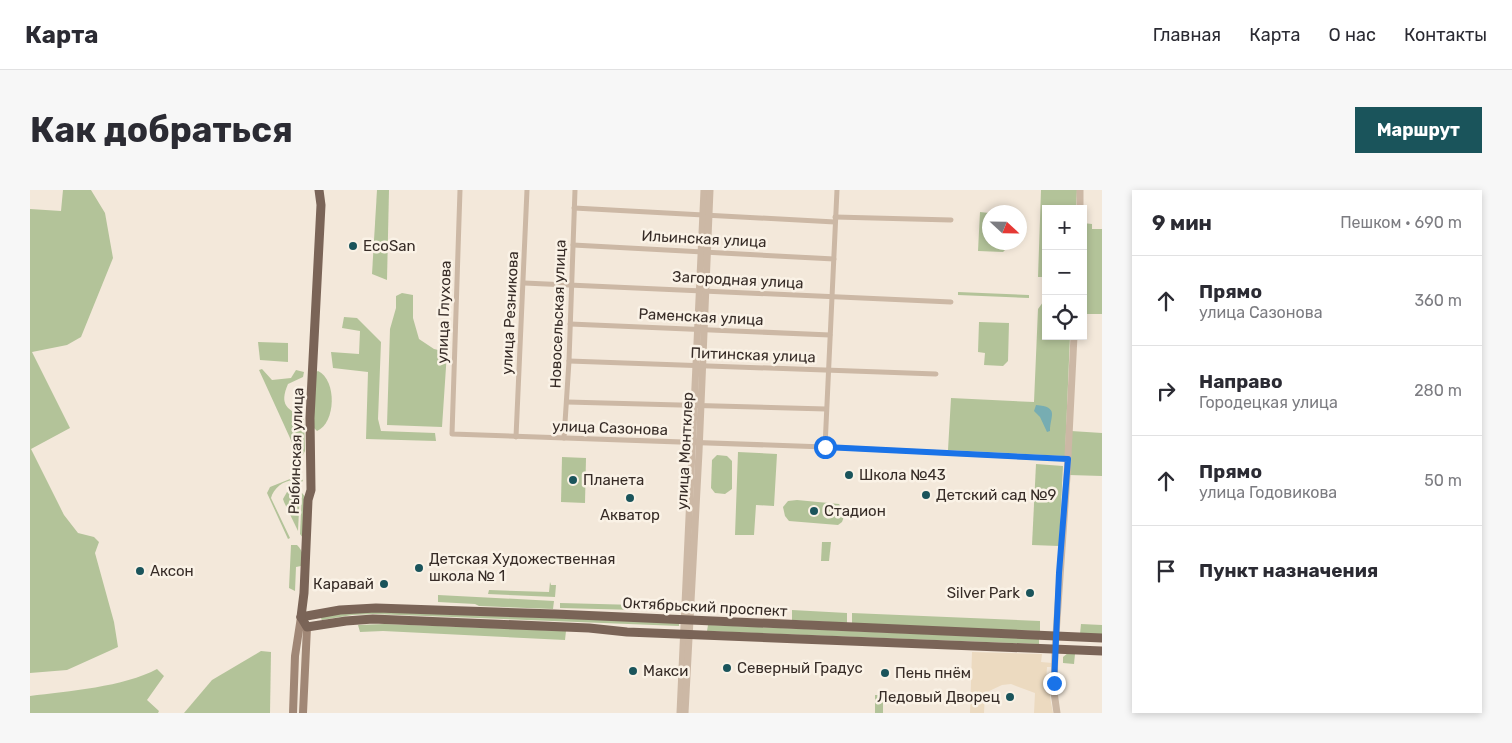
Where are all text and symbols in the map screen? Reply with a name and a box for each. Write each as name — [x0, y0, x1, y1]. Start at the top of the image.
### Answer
text: Карта — [25, 21, 98, 49]
text: Главная — [1153, 24, 1221, 46]
text: Карта — [1249, 24, 1301, 46]
text: О нас — [1329, 24, 1376, 46]
text: Контакты — [1404, 24, 1487, 46]
button: Маршрут — [1355, 107, 1482, 153]
text: Как добраться — [30, 109, 293, 151]
north arrow — [982, 205, 1027, 250]
map controls — [1042, 205, 1087, 340]
button: + — [1042, 205, 1087, 250]
text: 9 мин — [1152, 210, 1212, 235]
text: Пешком · 690 m — [1340, 213, 1462, 232]
street label: Ильинская улица — [641, 227, 767, 251]
place label: EcoSan — [363, 237, 416, 255]
street label: Новосельская улица — [546, 239, 570, 389]
marker: EcoSan — [347, 240, 359, 252]
button: − — [1042, 250, 1087, 295]
street label: улица Резникова — [498, 251, 522, 375]
street label: улица Глухова — [433, 260, 455, 364]
street label: Загородная улица — [672, 268, 804, 292]
text: Прямо — [1199, 280, 1262, 303]
icon: ahead — [1152, 287, 1180, 315]
text: 360 m — [1414, 291, 1462, 310]
button: locate — [1042, 295, 1087, 340]
text: улица Сазонова — [1199, 303, 1323, 322]
street label: Раменская улица — [638, 305, 764, 329]
street label: Питинская улица — [690, 344, 816, 366]
text: Направо — [1199, 370, 1283, 393]
icon: right — [1152, 377, 1180, 405]
text: 280 m — [1414, 381, 1462, 400]
street label: Рыбинская улица — [285, 387, 307, 515]
street label: улица Монтклер — [673, 391, 697, 511]
text: Городецкая улица — [1199, 393, 1338, 412]
street label: улица Сазонова — [552, 417, 668, 439]
route start — [814, 436, 837, 459]
text: Прямо — [1199, 460, 1262, 483]
place label: Школа №43 — [859, 466, 946, 484]
icon: ahead — [1152, 467, 1180, 495]
marker: Школа №43 — [843, 469, 855, 481]
place label: Планета — [583, 471, 644, 489]
text: 50 m — [1424, 471, 1462, 490]
marker: Планета — [567, 474, 579, 486]
text: улица Годовикова — [1199, 483, 1337, 502]
place label: Детский сад №9 — [936, 486, 1057, 504]
marker: Детский сад №9 — [920, 489, 932, 501]
marker: Акватор — [624, 492, 636, 504]
place label: Стадион — [824, 502, 886, 520]
marker: Стадион — [808, 505, 820, 517]
place label: Акватор — [600, 506, 660, 524]
place label: Детская Художественная школа № 1 — [429, 550, 615, 585]
icon: arrive — [1152, 557, 1180, 585]
text: Пункт назначения — [1199, 559, 1378, 582]
place label: Аксон — [150, 562, 194, 580]
marker: Детская Художественная школа № 1 — [413, 562, 425, 574]
marker: Аксон — [134, 565, 146, 577]
place label: Каравай — [313, 575, 374, 593]
marker: Каравай — [378, 578, 390, 590]
place label: Silver Park — [947, 584, 1020, 602]
marker: Silver Park — [1024, 587, 1036, 599]
street label: Октябрьский проспект — [622, 594, 788, 620]
place label: Северный Градус — [737, 659, 863, 677]
place label: Макси — [643, 662, 688, 680]
marker: Северный Градус — [721, 662, 733, 674]
place label: Пень пнём — [895, 664, 971, 682]
marker: Макси — [627, 665, 639, 677]
marker: Пень пнём — [879, 667, 891, 679]
route end — [1043, 672, 1066, 695]
place label: Ледовый Дворец — [877, 688, 1000, 706]
marker: Ледовый Дворец — [1004, 691, 1016, 703]

